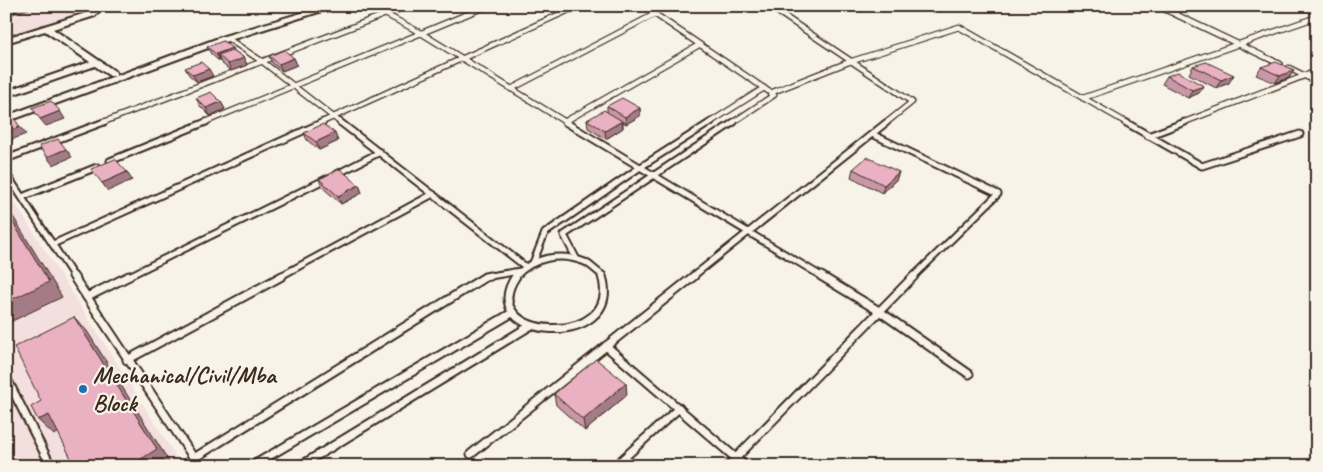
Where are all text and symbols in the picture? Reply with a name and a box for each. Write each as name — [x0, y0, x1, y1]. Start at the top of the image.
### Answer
place label: Mechanical/Civil/Mba Block — [93, 360, 278, 418]
marker: Mechanical/Civil/Mba Block — [77, 383, 89, 395]

